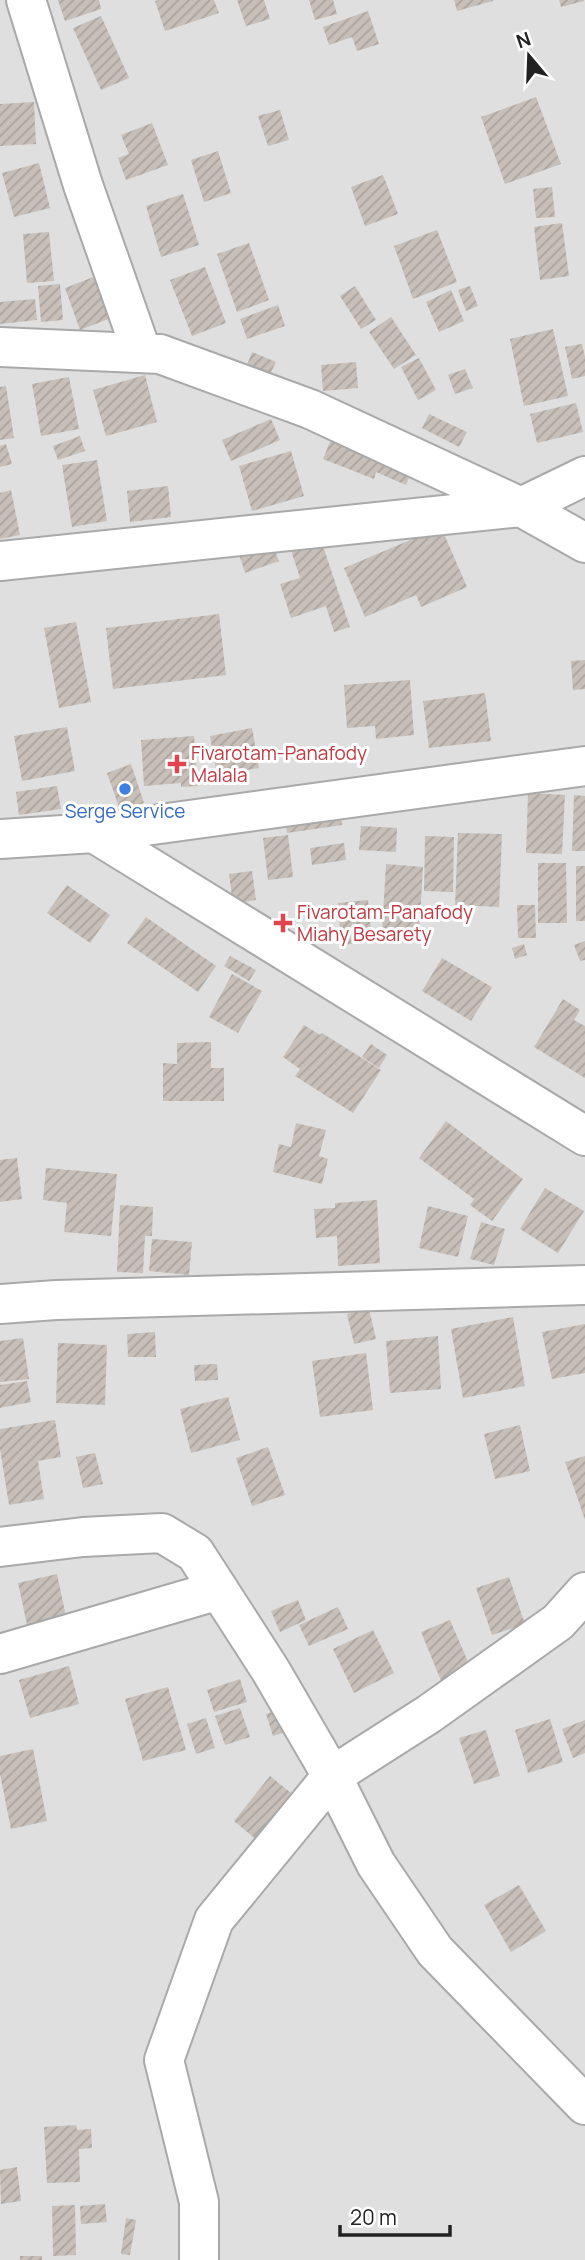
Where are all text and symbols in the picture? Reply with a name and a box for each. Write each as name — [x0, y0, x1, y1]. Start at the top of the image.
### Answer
north arrow — [494, 21, 564, 91]
text: N — [513, 25, 534, 54]
place label: Fivarotam-Panafody Malala — [191, 740, 367, 788]
marker: Fivarotam-Panafody Malala — [169, 756, 185, 772]
marker: Serge Service — [117, 781, 133, 797]
place label: Serge Service — [65, 798, 185, 824]
place label: Fivarotam-Panafody Miahy Besarety — [297, 899, 473, 947]
marker: Fivarotam-Panafody Miahy Besarety — [275, 915, 291, 931]
scale bar — [340, 2194, 450, 2238]
text: 20 m — [350, 2203, 397, 2231]

